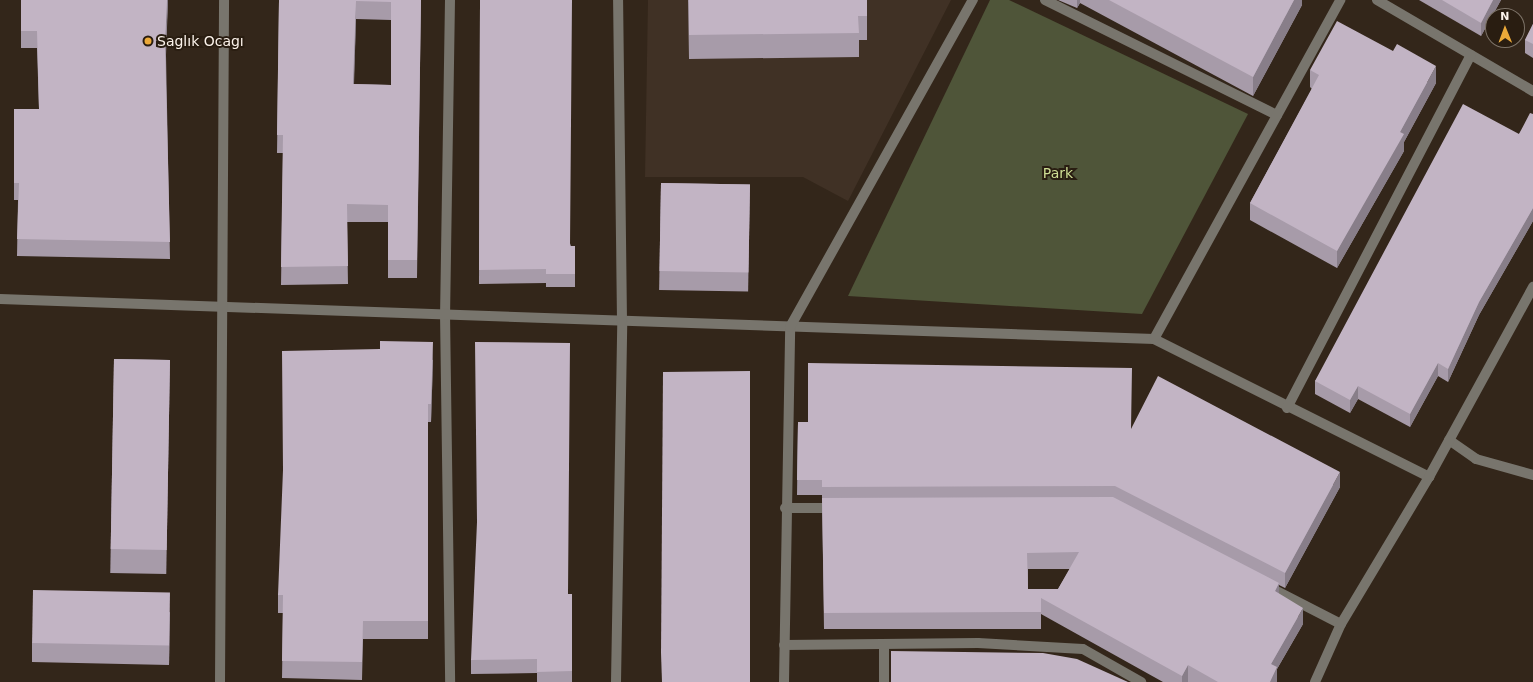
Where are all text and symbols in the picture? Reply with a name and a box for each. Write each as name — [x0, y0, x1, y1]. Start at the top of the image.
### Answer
north arrow — [1485, 8, 1525, 48]
text: N — [1500, 10, 1510, 23]
place label: Saglık Ocagı — [157, 33, 244, 49]
marker: Saglık Ocagı — [142, 35, 154, 47]
park label: Park — [1043, 165, 1073, 181]

